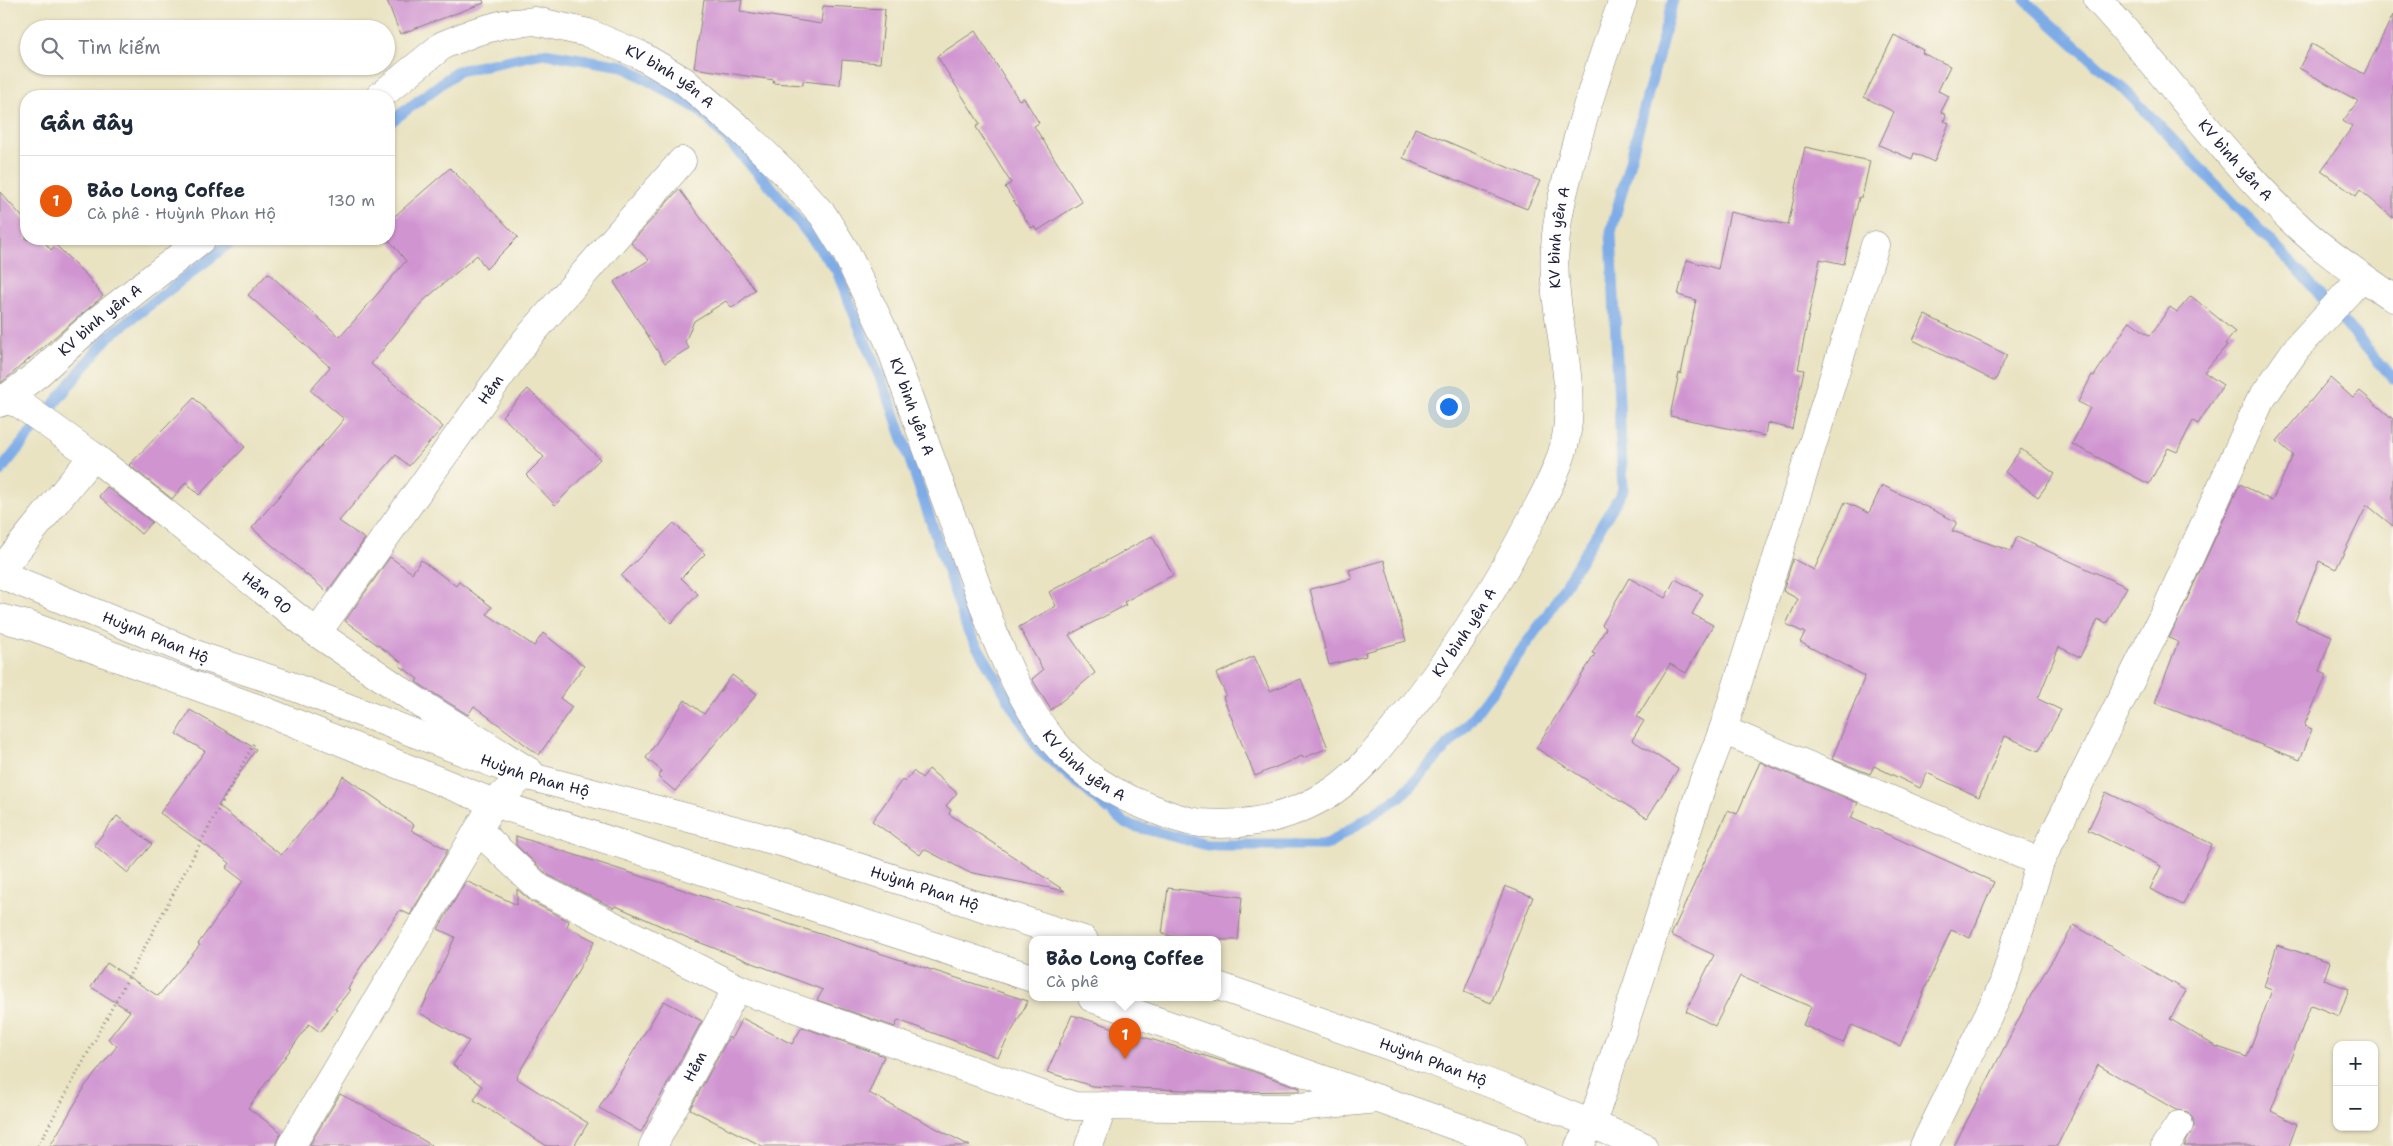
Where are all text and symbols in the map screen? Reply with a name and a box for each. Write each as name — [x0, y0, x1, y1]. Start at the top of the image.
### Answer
search box — [20, 20, 395, 75]
icon: search — [38, 34, 66, 62]
text: Tìm kiếm — [78, 35, 161, 60]
street label: KV bình yên A — [622, 40, 718, 113]
text: Gần đây — [40, 109, 134, 137]
street label: KV bình yên A — [2194, 115, 2277, 205]
text: Bảo Long Coffee — [87, 178, 245, 203]
street label: KV bình yên A — [1544, 184, 1575, 289]
text: 1 — [52, 190, 60, 211]
text: 130 m — [328, 190, 375, 211]
text: Cà phê · Huỳnh Phan Hộ — [87, 203, 276, 224]
street label: KV bình yên A — [54, 280, 146, 361]
street label: KV bình yên A — [885, 355, 939, 459]
street label: Hẻm — [473, 371, 508, 408]
your location — [1436, 394, 1462, 420]
street label: Hẻm 90 — [238, 567, 295, 619]
street label: KV bình yên A — [1428, 584, 1501, 681]
street label: Huỳnh Phan Hộ — [99, 607, 211, 668]
street label: KV bình yên A — [1038, 726, 1129, 806]
street label: Huỳnh Phan Hộ — [477, 749, 592, 802]
street label: Huỳnh Phan Hộ — [868, 862, 982, 915]
popup — [1029, 936, 1221, 1001]
text: Bảo Long Coffee — [1046, 946, 1204, 971]
text: Cà phê — [1046, 971, 1099, 992]
pin: 1 — [1109, 1018, 1141, 1059]
street label: Huỳnh Phan Hộ — [1376, 1033, 1490, 1091]
map controls — [2333, 1041, 2378, 1131]
button: + — [2333, 1041, 2378, 1086]
street label: Hẻm — [679, 1048, 712, 1085]
button: − — [2333, 1086, 2378, 1131]

